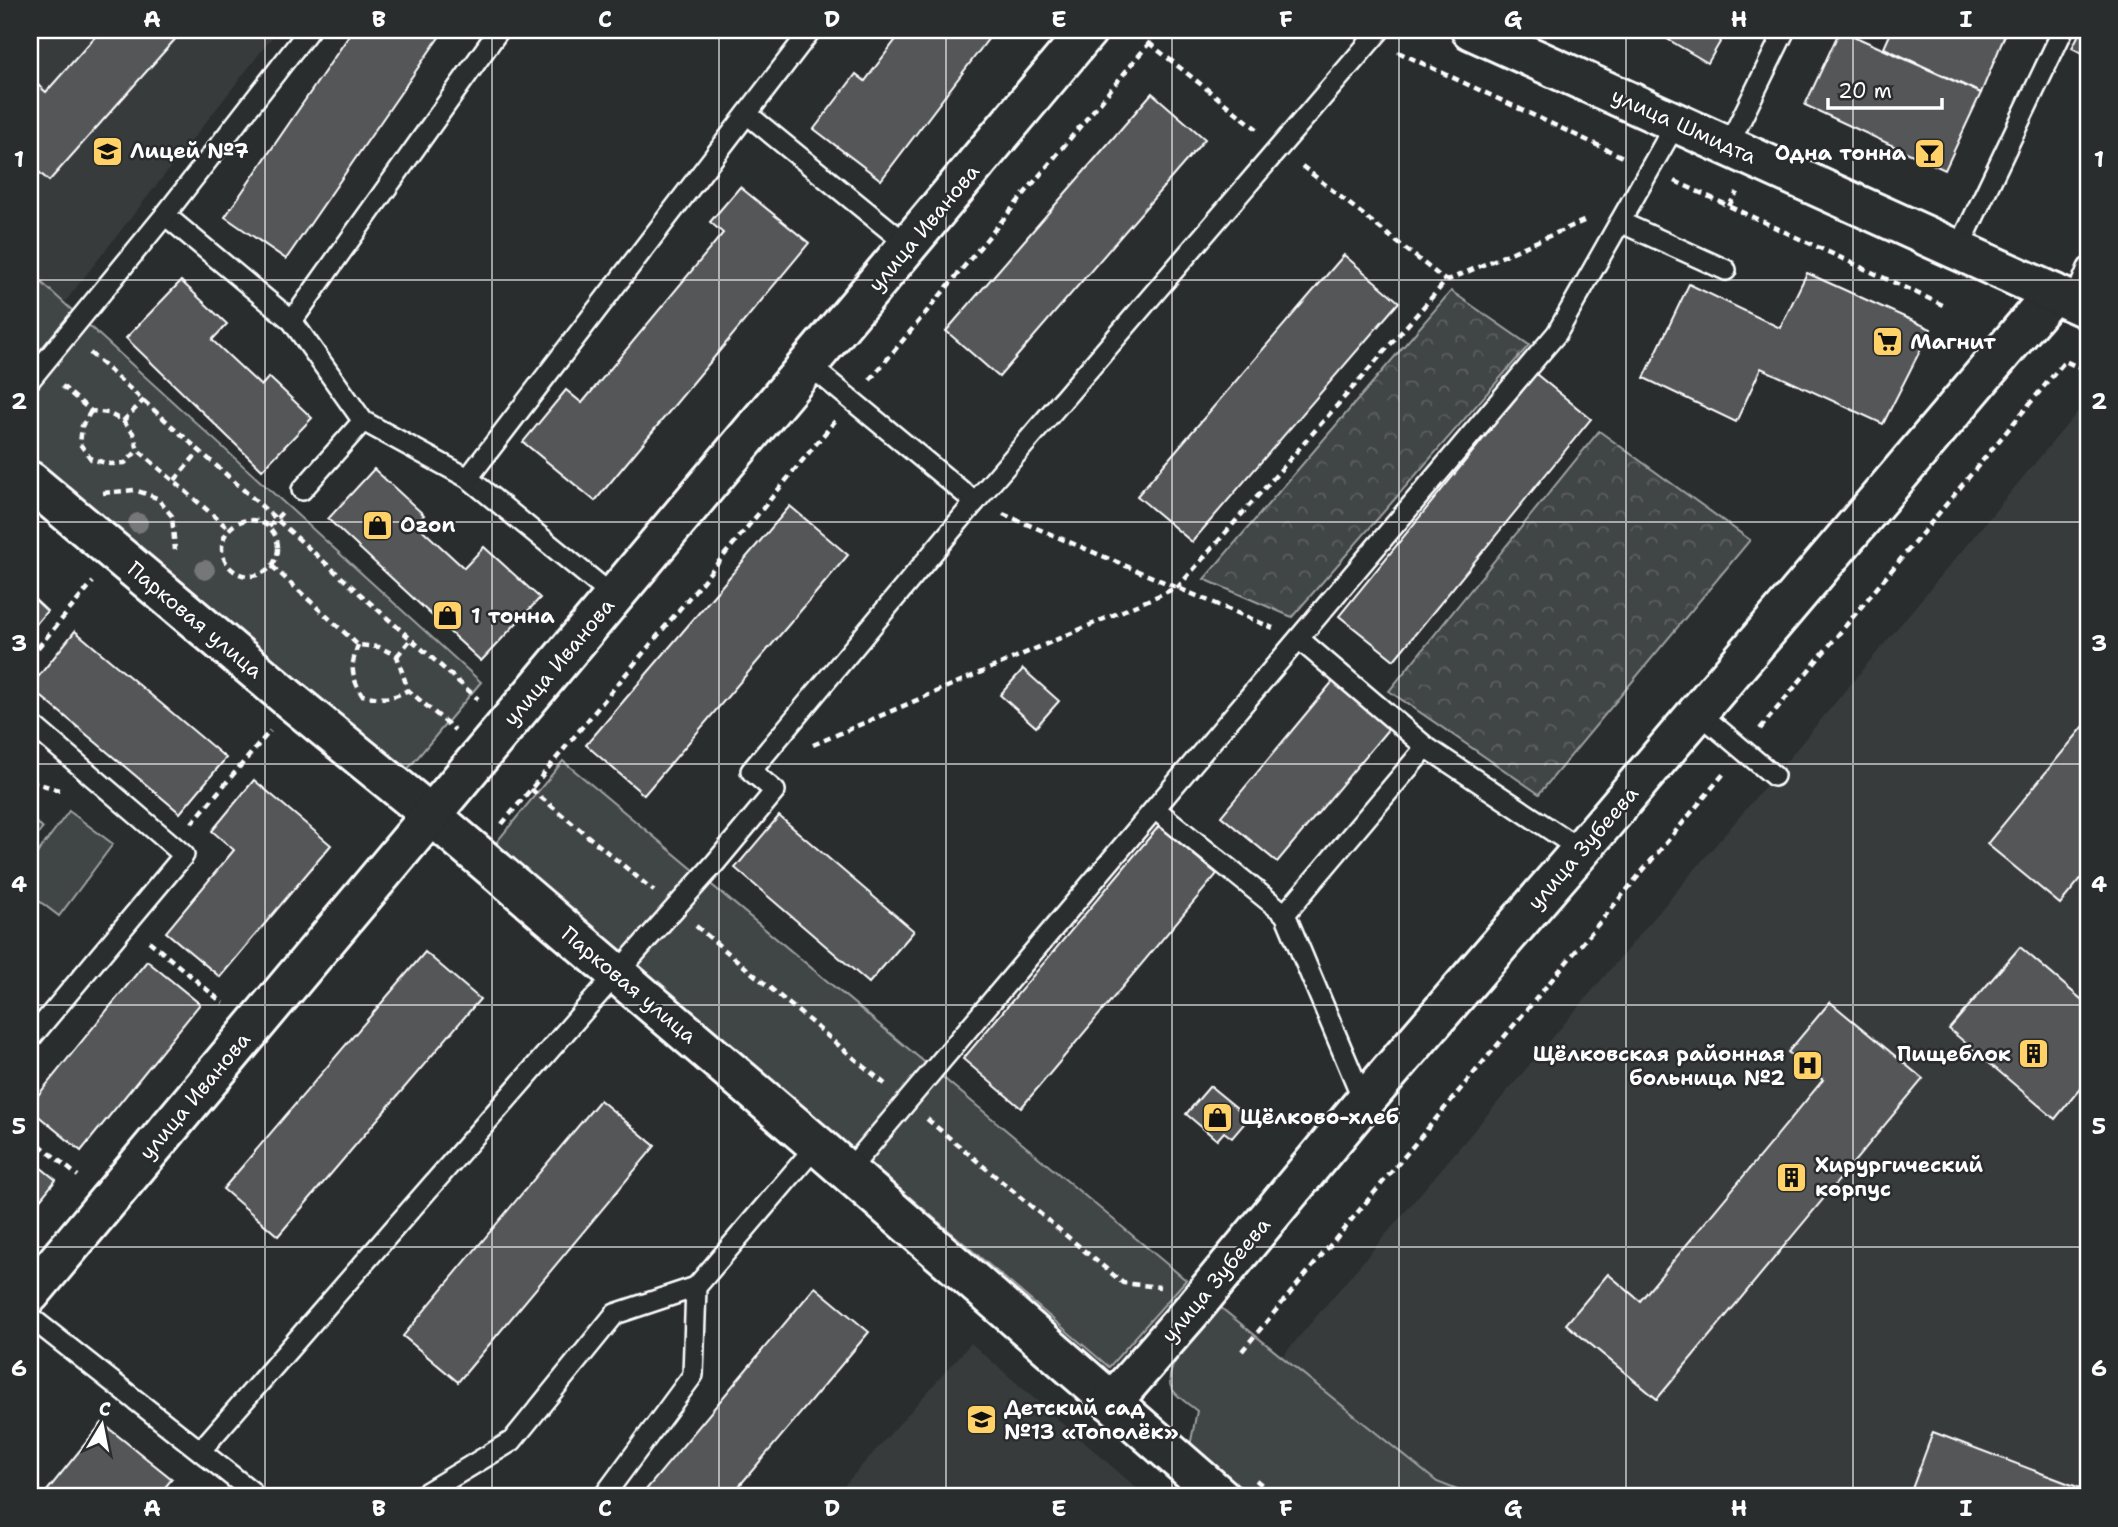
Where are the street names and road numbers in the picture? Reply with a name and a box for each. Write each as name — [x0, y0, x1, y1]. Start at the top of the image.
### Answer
street label: улица Шмидта — [1607, 82, 1761, 170]
street label: улица Иванова — [862, 158, 986, 298]
street label: Парковая улица — [122, 555, 268, 685]
street label: улица Иванова — [497, 592, 621, 732]
street label: улица Зубеева — [1521, 780, 1645, 916]
street label: Парковая улица — [556, 920, 702, 1050]
street label: улица Иванова — [133, 1026, 257, 1166]
street label: улица Зубеева — [1155, 1211, 1277, 1349]

